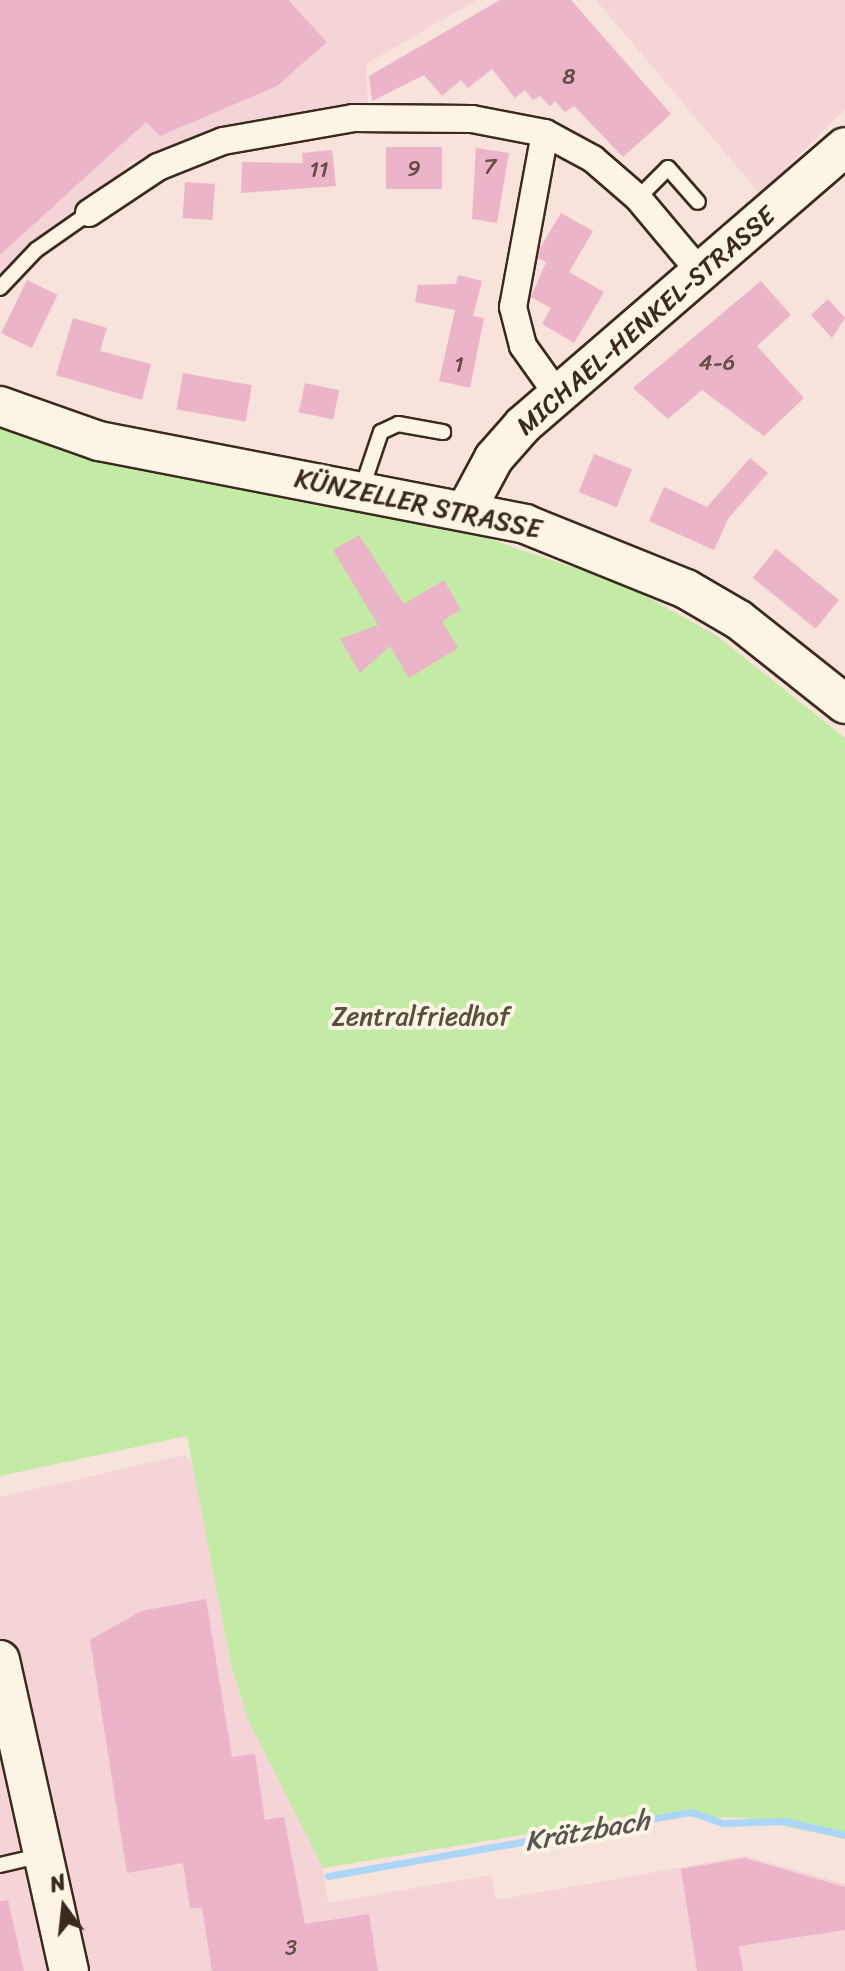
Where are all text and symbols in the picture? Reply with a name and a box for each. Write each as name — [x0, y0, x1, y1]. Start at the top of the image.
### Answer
house number: 8 — [562, 64, 576, 90]
house number: 7 — [484, 154, 496, 180]
house number: 9 — [407, 156, 421, 182]
house number: 11 — [310, 157, 328, 183]
street label: MICHAEL-HENKEL-STRASSE — [510, 200, 782, 442]
house number: 4-6 — [699, 350, 735, 376]
house number: 1 — [454, 352, 464, 378]
street label: KÜNZELLER STRASSE — [292, 463, 544, 545]
park label: Zentralfriedhof — [332, 1001, 510, 1033]
water label: Krätzbach — [522, 1804, 652, 1858]
text: N — [45, 1863, 70, 1904]
north arrow — [24, 1867, 104, 1947]
house number: 3 — [285, 1935, 297, 1961]

